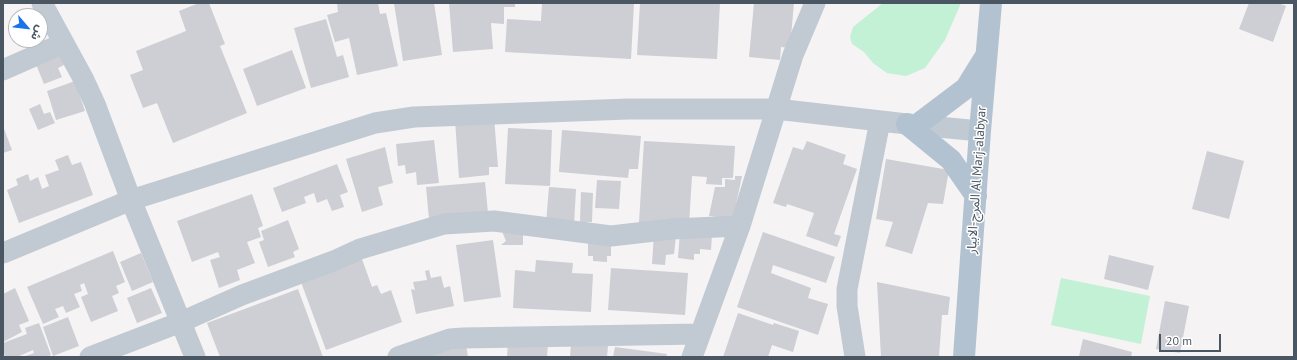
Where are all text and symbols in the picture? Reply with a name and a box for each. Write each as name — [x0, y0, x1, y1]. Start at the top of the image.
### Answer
north arrow — [8, 8, 48, 48]
text: ش — [28, 23, 47, 43]
street label: المرج-الابيار Al Marj-alabyar — [964, 106, 990, 254]
scale bar — [1161, 326, 1223, 352]
text: 20 m — [1166, 333, 1192, 348]

